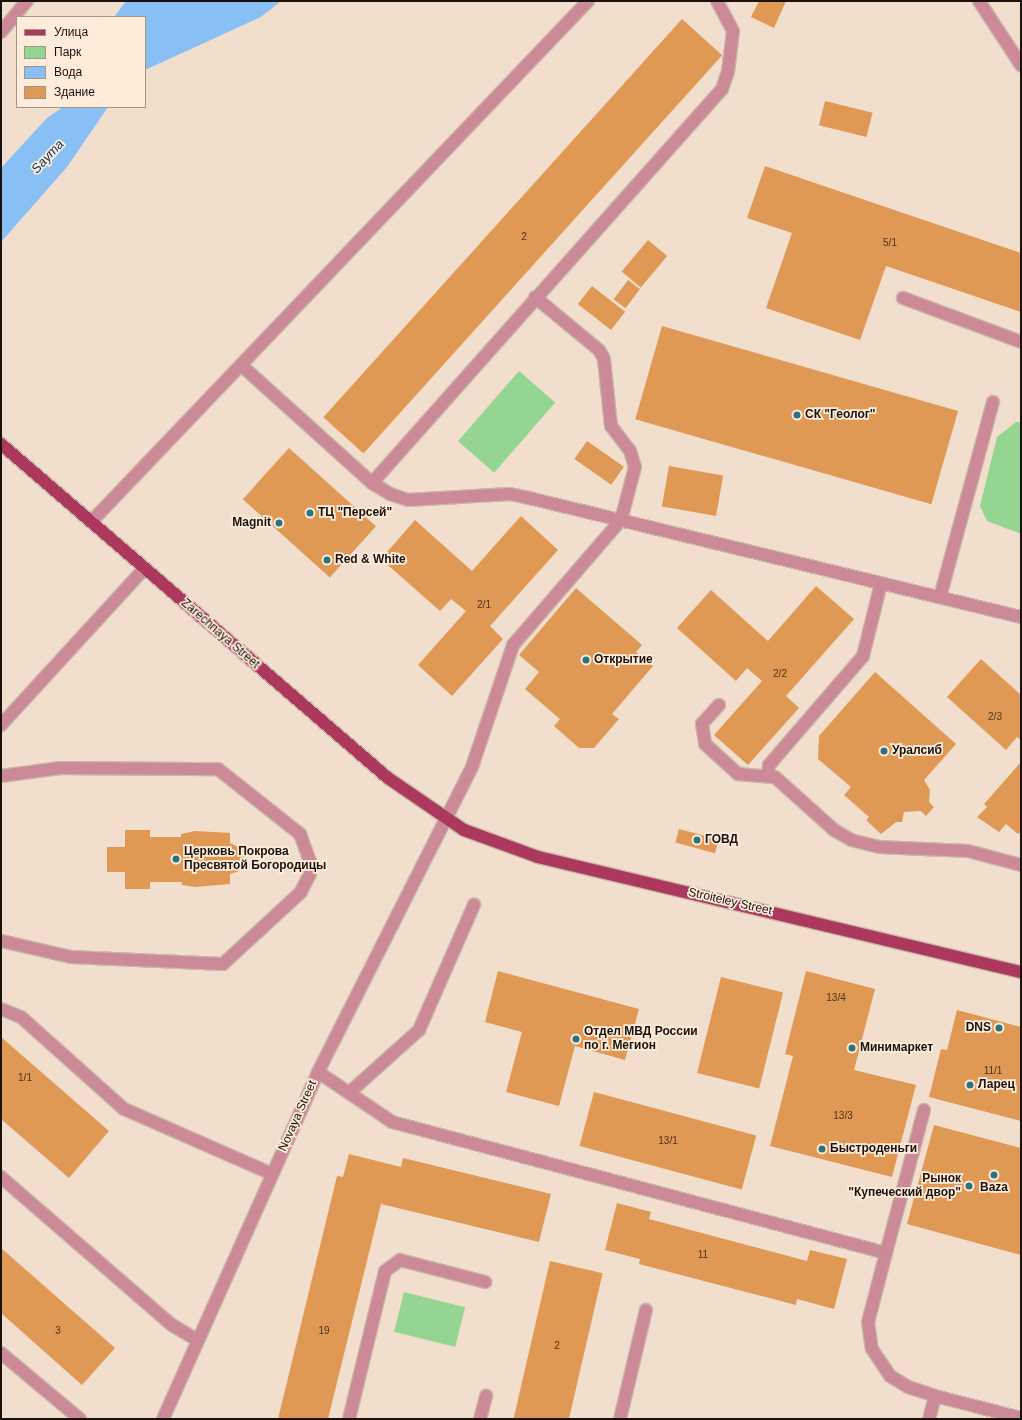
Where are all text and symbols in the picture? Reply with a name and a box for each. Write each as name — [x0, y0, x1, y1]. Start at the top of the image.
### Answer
legend — [16, 16, 146, 108]
text: Улица — [54, 25, 88, 39]
text: Парк — [54, 45, 81, 59]
text: Вода — [54, 65, 82, 79]
text: Здание — [54, 85, 95, 99]
water label: Sayma — [28, 137, 68, 177]
house number: 2 — [521, 231, 527, 243]
house number: 5/1 — [883, 237, 897, 249]
place label: СК "Геолог" — [805, 408, 875, 422]
marker: СК "Геолог" — [792, 410, 802, 420]
place label: ТЦ "Персей" — [318, 506, 392, 520]
marker: ТЦ "Персей" — [305, 508, 315, 518]
place label: Magnit — [232, 516, 271, 530]
marker: Magnit — [274, 518, 284, 528]
place label: Red & White — [335, 553, 406, 567]
marker: Red & White — [322, 555, 332, 565]
street label: Zarechnaya Street — [178, 596, 262, 672]
house number: 2/1 — [477, 599, 491, 611]
place label: Открытие — [594, 653, 653, 667]
marker: Открытие — [581, 655, 591, 665]
house number: 2/2 — [773, 668, 787, 680]
house number: 2/3 — [988, 711, 1002, 723]
place label: Уралсиб — [892, 744, 942, 758]
marker: Уралсиб — [879, 746, 889, 756]
place label: ГОВД — [705, 833, 738, 847]
marker: ГОВД — [692, 835, 702, 845]
place label: Церковь Покрова Пресвятой Богородицы — [184, 845, 326, 873]
marker: Церковь Покрова Пресвятой Богородицы — [171, 854, 181, 864]
street label: Stroiteley Street — [687, 885, 773, 919]
house number: 13/4 — [826, 992, 846, 1004]
place label: DNS — [966, 1021, 991, 1035]
marker: DNS — [994, 1023, 1004, 1033]
place label: Отдел МВД России по г. Мегион — [584, 1025, 698, 1053]
marker: Отдел МВД России по г. Мегион — [571, 1034, 581, 1044]
place label: Минимаркет — [860, 1041, 933, 1055]
marker: Минимаркет — [847, 1043, 857, 1053]
house number: 11/1 — [984, 1065, 1002, 1077]
house number: 1/1 — [18, 1072, 32, 1084]
street label: Novaya Street — [276, 1078, 320, 1154]
place label: Ларец — [978, 1078, 1015, 1092]
marker: Ларец — [965, 1080, 975, 1090]
house number: 13/3 — [833, 1110, 853, 1122]
house number: 13/1 — [658, 1135, 678, 1147]
place label: Быстроденьги — [830, 1142, 917, 1156]
marker: Быстроденьги — [817, 1144, 827, 1154]
marker: Baza — [989, 1170, 999, 1180]
place label: Рынок "Купеческий двор" — [848, 1172, 961, 1200]
marker: Рынок "Купеческий двор" — [964, 1181, 974, 1191]
place label: Baza — [980, 1181, 1008, 1195]
house number: 11 — [698, 1249, 708, 1261]
house number: 3 — [55, 1325, 61, 1337]
house number: 19 — [318, 1325, 330, 1337]
house number: 2 — [554, 1340, 560, 1352]

